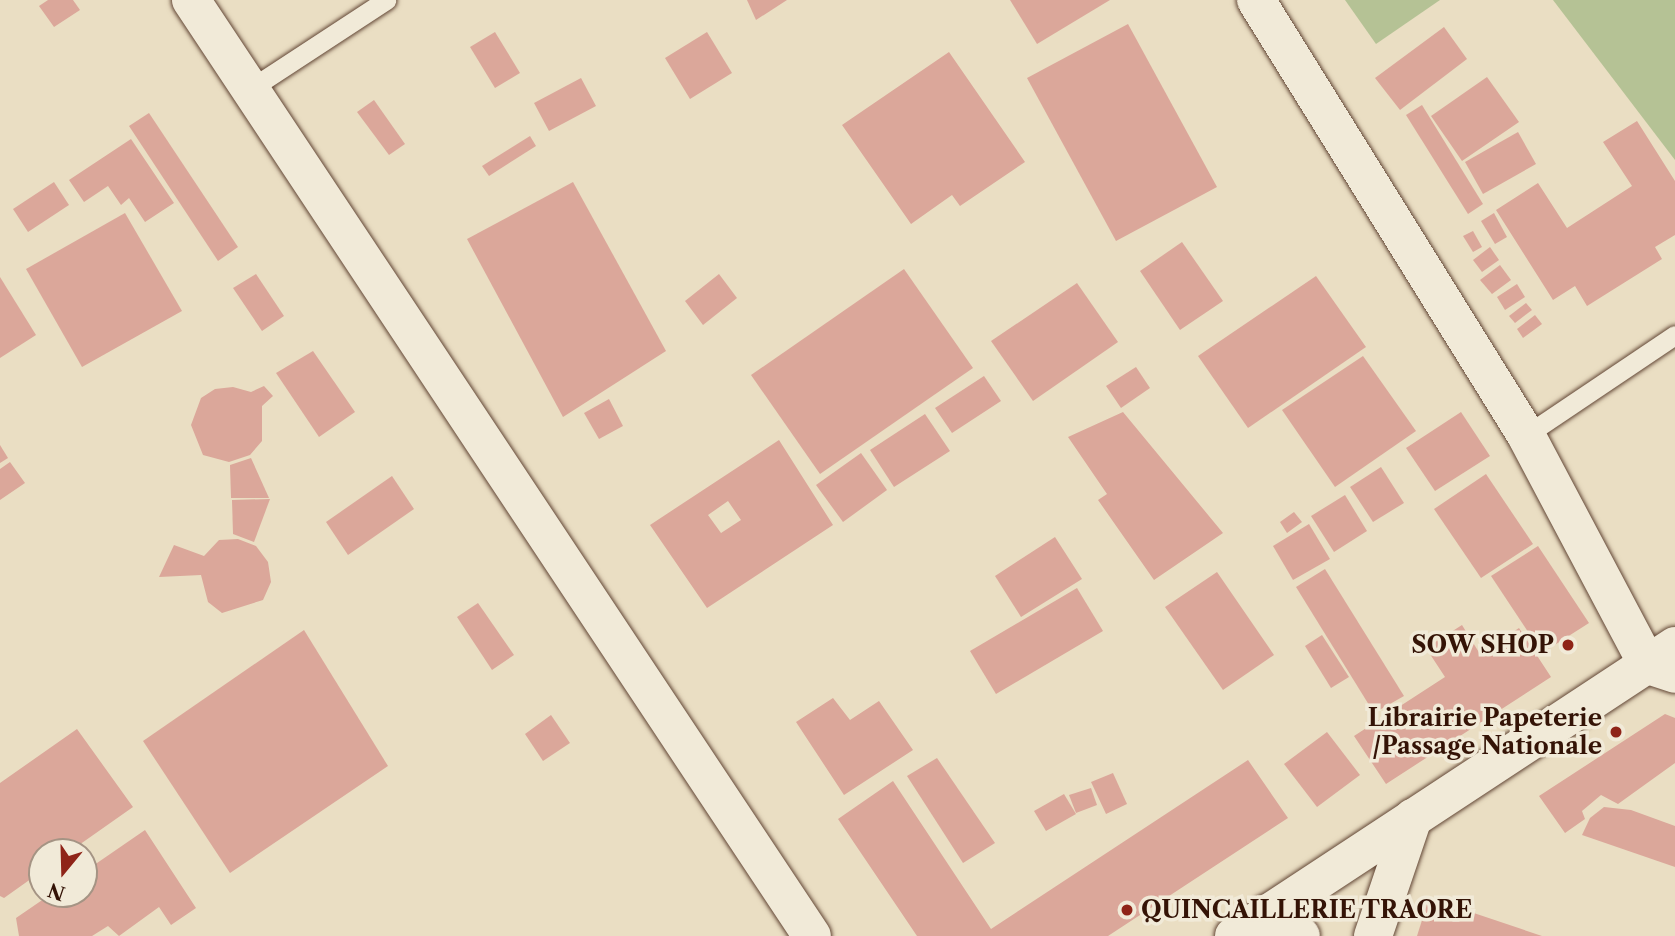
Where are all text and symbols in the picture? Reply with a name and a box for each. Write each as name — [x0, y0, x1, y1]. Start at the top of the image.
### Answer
place label: SOW SHOP — [1410, 631, 1554, 659]
marker: SOW SHOP — [1560, 637, 1576, 653]
place label: Librairie Papeterie /Passage Nationale — [1368, 704, 1602, 760]
marker: Librairie Papeterie /Passage Nationale — [1608, 724, 1624, 740]
north arrow — [28, 838, 98, 908]
text: N — [45, 878, 68, 905]
place label: QUINCAILLERIE TRAORE — [1141, 896, 1473, 924]
marker: QUINCAILLERIE TRAORE — [1119, 902, 1135, 918]

